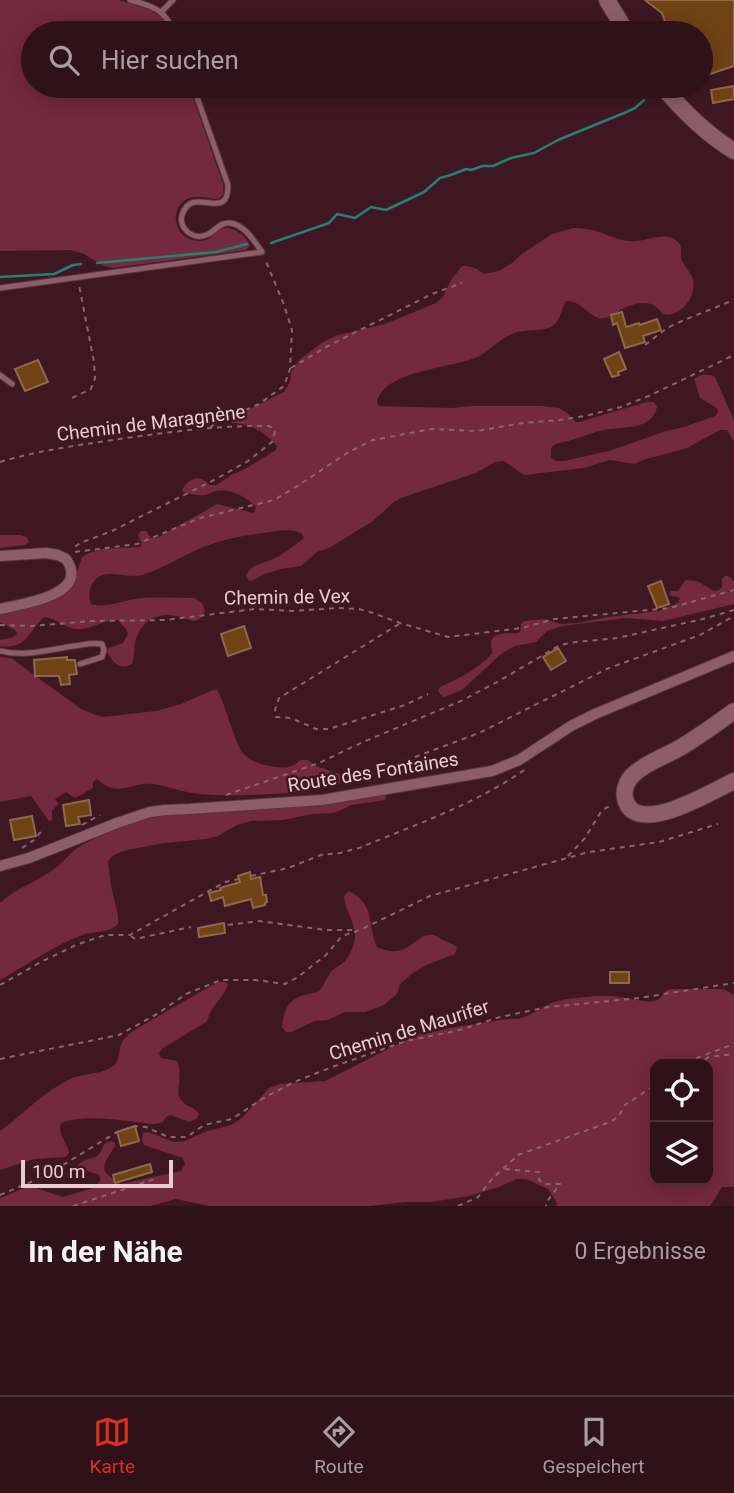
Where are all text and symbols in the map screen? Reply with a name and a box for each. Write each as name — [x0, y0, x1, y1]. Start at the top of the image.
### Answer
search box — [21, 21, 713, 98]
icon: search — [45, 41, 83, 79]
text: Hier suchen — [101, 45, 239, 75]
street label: Chemin de Maragnène — [55, 400, 247, 446]
street label: Chemin de Vex — [224, 584, 351, 610]
street label: Route des Fontaines — [286, 747, 460, 797]
street label: Chemin de Maurifer — [326, 995, 492, 1065]
map controls — [650, 1059, 713, 1185]
button: locate — [650, 1059, 713, 1122]
button: layers — [650, 1122, 713, 1185]
scale bar — [21, 1157, 173, 1189]
text: 100 m — [32, 1160, 85, 1183]
text: In der Nähe — [28, 1234, 183, 1269]
text: 0 Ergebnisse — [574, 1238, 706, 1265]
tab: Karte — [90, 1413, 135, 1478]
tab: Route — [314, 1413, 363, 1478]
tab: Gespeichert — [543, 1413, 644, 1478]

